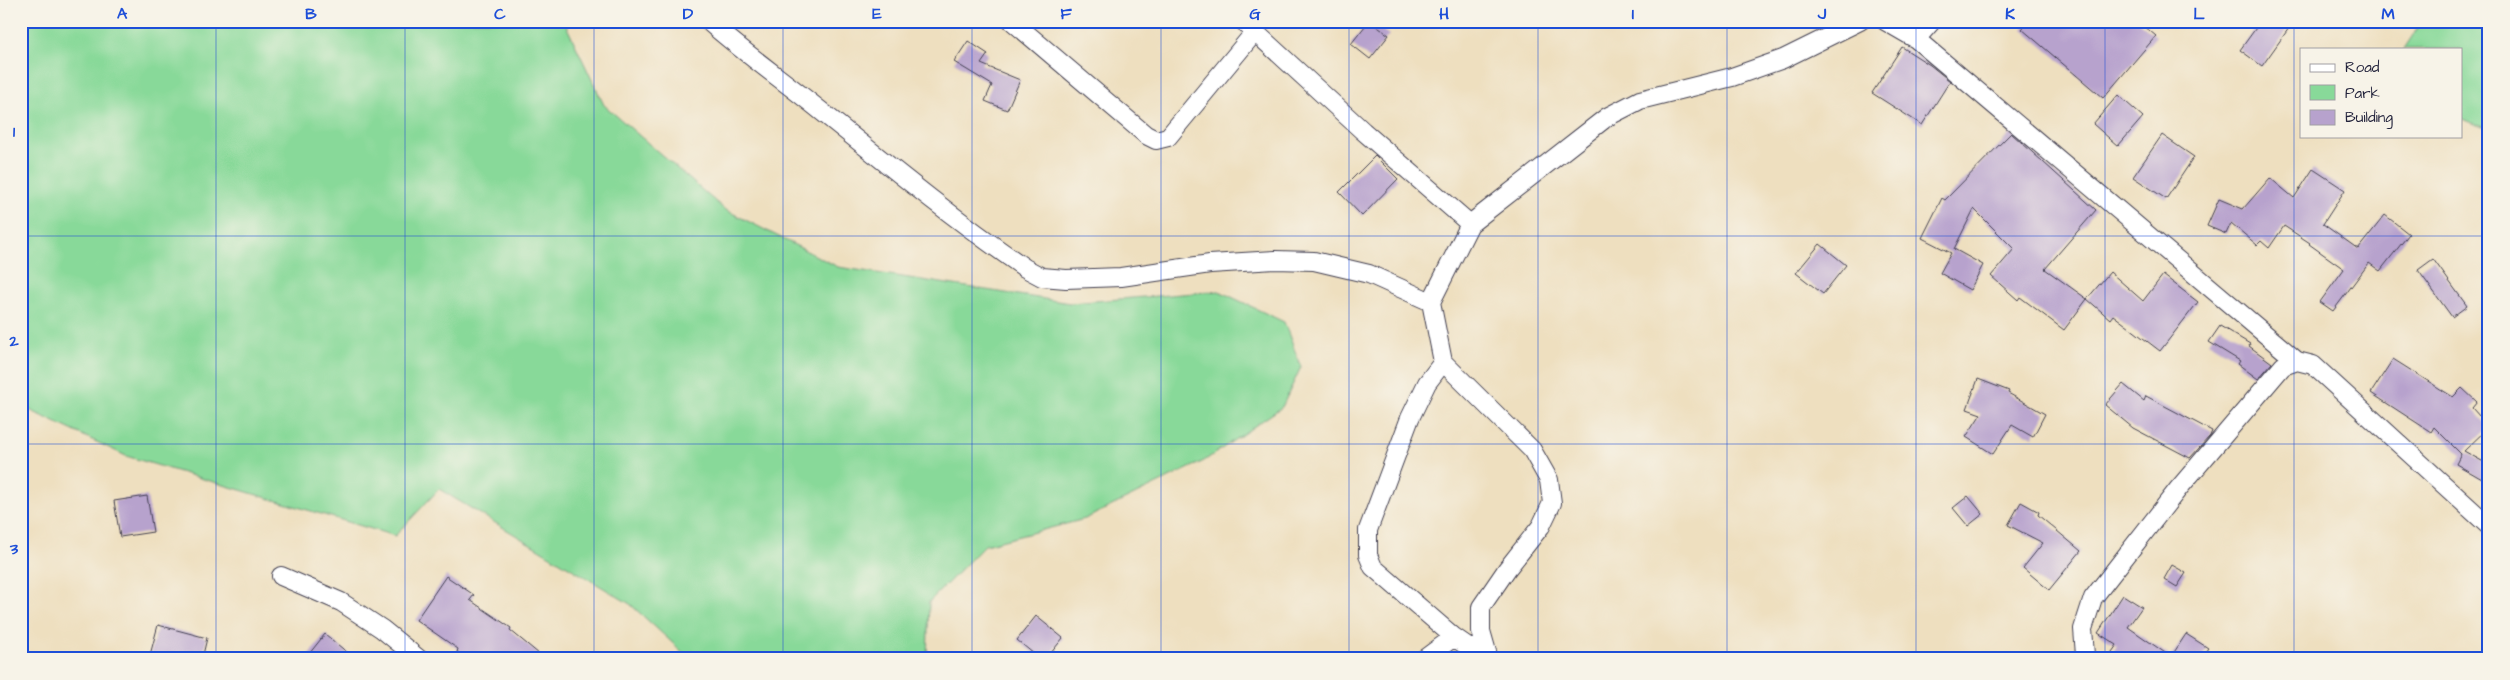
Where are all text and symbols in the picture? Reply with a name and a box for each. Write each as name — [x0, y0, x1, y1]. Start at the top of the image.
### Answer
text: A — [117, 3, 128, 25]
text: B — [305, 3, 317, 25]
text: C — [494, 3, 506, 25]
text: D — [683, 3, 694, 25]
text: E — [872, 3, 882, 25]
text: F — [1060, 3, 1072, 25]
text: G — [1249, 3, 1261, 25]
text: H — [1439, 3, 1449, 25]
text: I — [1632, 3, 1634, 25]
text: J — [1817, 3, 1827, 25]
text: K — [2005, 3, 2015, 25]
text: L — [2193, 3, 2205, 25]
text: M — [2381, 3, 2395, 25]
legend — [2300, 48, 2462, 138]
text: Road — [2345, 57, 2380, 78]
text: Park — [2345, 83, 2380, 104]
text: Building — [2345, 107, 2393, 129]
text: 1 — [13, 121, 16, 143]
text: 2 — [8, 330, 19, 352]
text: 3 — [9, 538, 19, 560]

